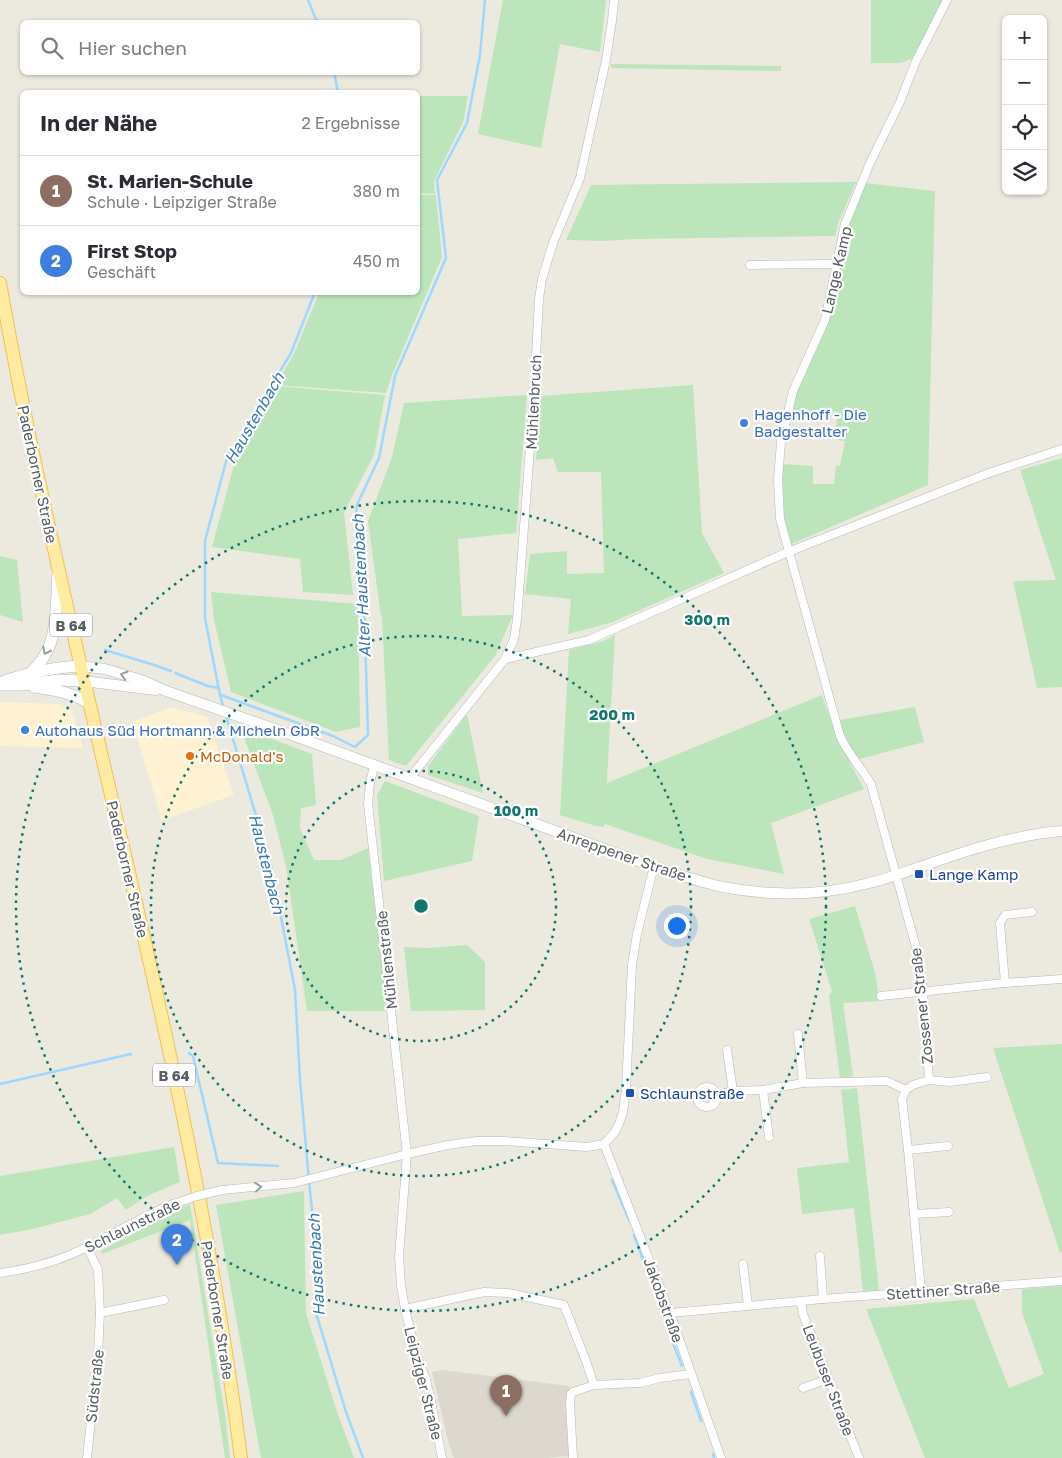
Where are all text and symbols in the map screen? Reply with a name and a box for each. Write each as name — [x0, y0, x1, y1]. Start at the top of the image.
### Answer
map controls — [1002, 15, 1047, 195]
button: + — [1002, 15, 1047, 60]
search box — [20, 20, 420, 75]
icon: search — [38, 34, 66, 62]
text: Hier suchen — [78, 36, 187, 59]
button: − — [1002, 60, 1047, 105]
button: locate — [1002, 105, 1047, 150]
text: In der Nähe — [40, 110, 157, 136]
text: 2 Ergebnisse — [302, 113, 400, 133]
button: layers — [1002, 150, 1047, 195]
text: St. Marien-Schule — [87, 169, 253, 192]
text: 1 — [52, 181, 60, 201]
text: 380 m — [353, 181, 400, 201]
text: Schule · Leipziger Straße — [87, 192, 277, 212]
street label: Lange Kamp — [817, 224, 855, 316]
text: First Stop — [87, 239, 177, 262]
text: 2 — [51, 251, 61, 271]
text: 450 m — [353, 251, 400, 271]
text: Geschäft — [87, 262, 156, 282]
street label: Mühlenbruch — [522, 354, 544, 450]
water label: Haustenbach — [220, 368, 289, 467]
street label: Paderborner Straße — [15, 403, 61, 545]
place label: Hagenhoff - Die Badgestalter — [754, 405, 867, 440]
marker: Hagenhoff - Die Badgestalter — [738, 417, 750, 429]
water label: Alter Haustenbach — [347, 513, 375, 658]
text: 300 m — [684, 610, 730, 628]
road number: B 64 — [50, 614, 92, 636]
one-way arrow — [42, 646, 52, 655]
one-way arrow — [121, 671, 129, 681]
text: 200 m — [589, 705, 635, 723]
place label: Autohaus Süd Hortmann & Micheln GbR — [35, 721, 320, 739]
marker: Autohaus Süd Hortmann & Micheln GbR — [19, 724, 31, 736]
place label: McDonald's — [200, 747, 283, 765]
marker: McDonald's — [184, 750, 196, 762]
street label: Paderborner Straße — [103, 799, 153, 940]
text: 100 m — [494, 801, 538, 819]
water label: Haustenbach — [245, 812, 289, 917]
street label: Anreppener Straße — [555, 823, 689, 885]
place label: Lange Kamp — [929, 865, 1018, 883]
marker: Lange Kamp — [913, 868, 925, 880]
centre of rings — [412, 897, 430, 915]
street label: Mühlenstraße — [372, 909, 400, 1010]
your location — [664, 913, 690, 939]
street label: Zossener Straße — [906, 947, 936, 1065]
road number: B 64 — [153, 1064, 195, 1086]
place label: Schlaunstraße — [640, 1084, 744, 1102]
marker: Schlaunstraße — [624, 1087, 636, 1099]
one-way arrow — [254, 1182, 262, 1193]
street label: Schlaunstraße — [81, 1194, 183, 1256]
water label: Haustenbach — [303, 1212, 329, 1317]
pin: 2 — [161, 1224, 193, 1265]
street label: Paderborner Straße — [198, 1239, 238, 1381]
street label: Jakobstraße — [640, 1255, 688, 1345]
street label: Stettiner Straße — [885, 1277, 1001, 1303]
street label: Leubuser Straße — [800, 1322, 859, 1438]
street label: Leipziger Straße — [401, 1324, 447, 1442]
street label: Südstraße — [81, 1348, 107, 1423]
pin: 1 — [490, 1375, 522, 1416]

